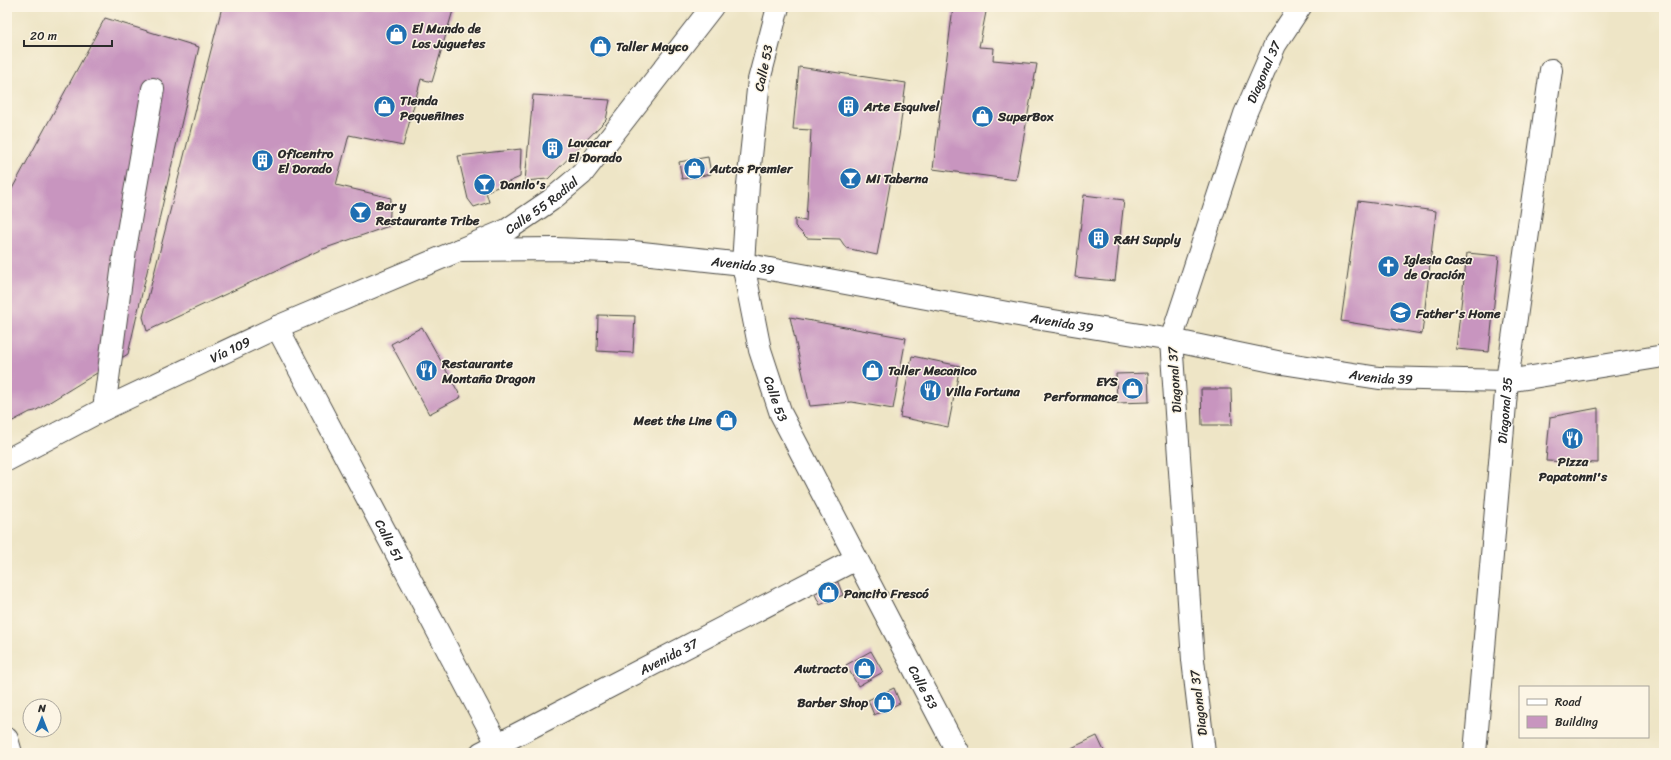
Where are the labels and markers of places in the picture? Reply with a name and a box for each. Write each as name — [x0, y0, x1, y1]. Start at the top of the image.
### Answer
place label: El Mundo de Los Juguetes — [412, 17, 486, 55]
shop icon: El Mundo de Los Juguetes — [383, 22, 409, 48]
shop icon: Taller Mayco — [588, 33, 614, 59]
place label: Taller Mayco — [616, 35, 689, 58]
place label: Tienda Pequeñines — [400, 89, 464, 127]
building icon: Arte Esquivel — [836, 93, 862, 119]
shop icon: Tienda Pequeñines — [372, 94, 398, 120]
place label: Arte Esquivel — [863, 95, 941, 118]
shop icon: SuperBox — [970, 103, 996, 129]
place label: SuperBox — [997, 105, 1054, 128]
place label: Lavacar El Dorado — [568, 131, 622, 169]
building icon: Lavacar El Dorado — [540, 136, 566, 162]
place label: Oficentro El Dorado — [277, 142, 334, 180]
building icon: Oficentro El Dorado — [250, 147, 276, 173]
shop icon: Autos Premier — [682, 155, 708, 181]
place label: Autos Premier — [709, 157, 794, 180]
bar icon: Mi Taberna — [837, 165, 863, 191]
place label: Mi Taberna — [865, 167, 929, 190]
bar icon: Danilo's — [471, 171, 497, 197]
place label: Danilo's — [500, 173, 546, 196]
place label: Bar y Restaurante Tribe — [375, 194, 480, 232]
bar icon: Bar y Restaurante Tribe — [347, 199, 373, 225]
building icon: R&H Supply — [1086, 226, 1112, 252]
place label: R&H Supply — [1113, 228, 1182, 251]
place label: Iglesia Casa de Oración — [1403, 248, 1473, 286]
church icon: Iglesia Casa de Oración — [1376, 253, 1402, 279]
school or university icon: Father's Home — [1387, 300, 1413, 326]
place label: Father's Home — [1415, 302, 1501, 325]
place label: Restaurante Montaña Dragon — [441, 352, 536, 390]
restaurant icon: Restaurante Montaña Dragon — [413, 357, 439, 383]
shop icon: Taller Mecanico — [860, 357, 886, 383]
place label: Taller Mecanico — [888, 359, 977, 382]
place label: EYS Performance — [1044, 370, 1119, 408]
shop icon: EYS Performance — [1120, 375, 1146, 401]
restaurant icon: Villa Fortuna — [917, 378, 943, 404]
place label: Villa Fortuna — [946, 380, 1020, 403]
shop icon: Meet the Line — [714, 407, 740, 433]
place label: Meet the Line — [633, 409, 712, 432]
restaurant icon: Pizza Papatonni's — [1560, 426, 1586, 452]
place label: Pizza Papatonni's — [1539, 450, 1608, 488]
shop icon: Pancito Frescó — [815, 580, 841, 606]
place label: Pancito Frescó — [844, 582, 929, 605]
shop icon: Awtracto — [851, 655, 877, 681]
place label: Awtracto — [793, 657, 848, 680]
shop icon: Barber Shop — [871, 689, 897, 715]
place label: Barber Shop — [797, 691, 868, 714]

